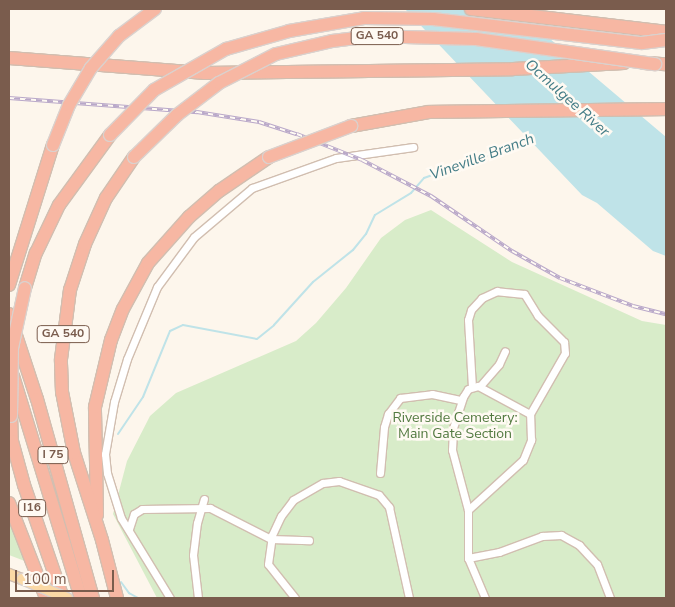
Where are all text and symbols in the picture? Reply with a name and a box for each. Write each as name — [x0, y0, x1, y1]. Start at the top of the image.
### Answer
road number: GA 540 — [350, 27, 404, 46]
water label: Ocmulgee River — [521, 55, 613, 141]
water label: Vineville Branch — [428, 130, 536, 184]
road number: GA 540 — [36, 324, 90, 344]
park label: Riverside Cemetery: Main Gate Section — [392, 410, 518, 442]
road number: I 75 — [37, 446, 69, 464]
road number: I16 — [17, 498, 47, 518]
scale bar — [18, 560, 116, 592]
text: 100 m — [23, 569, 67, 589]

